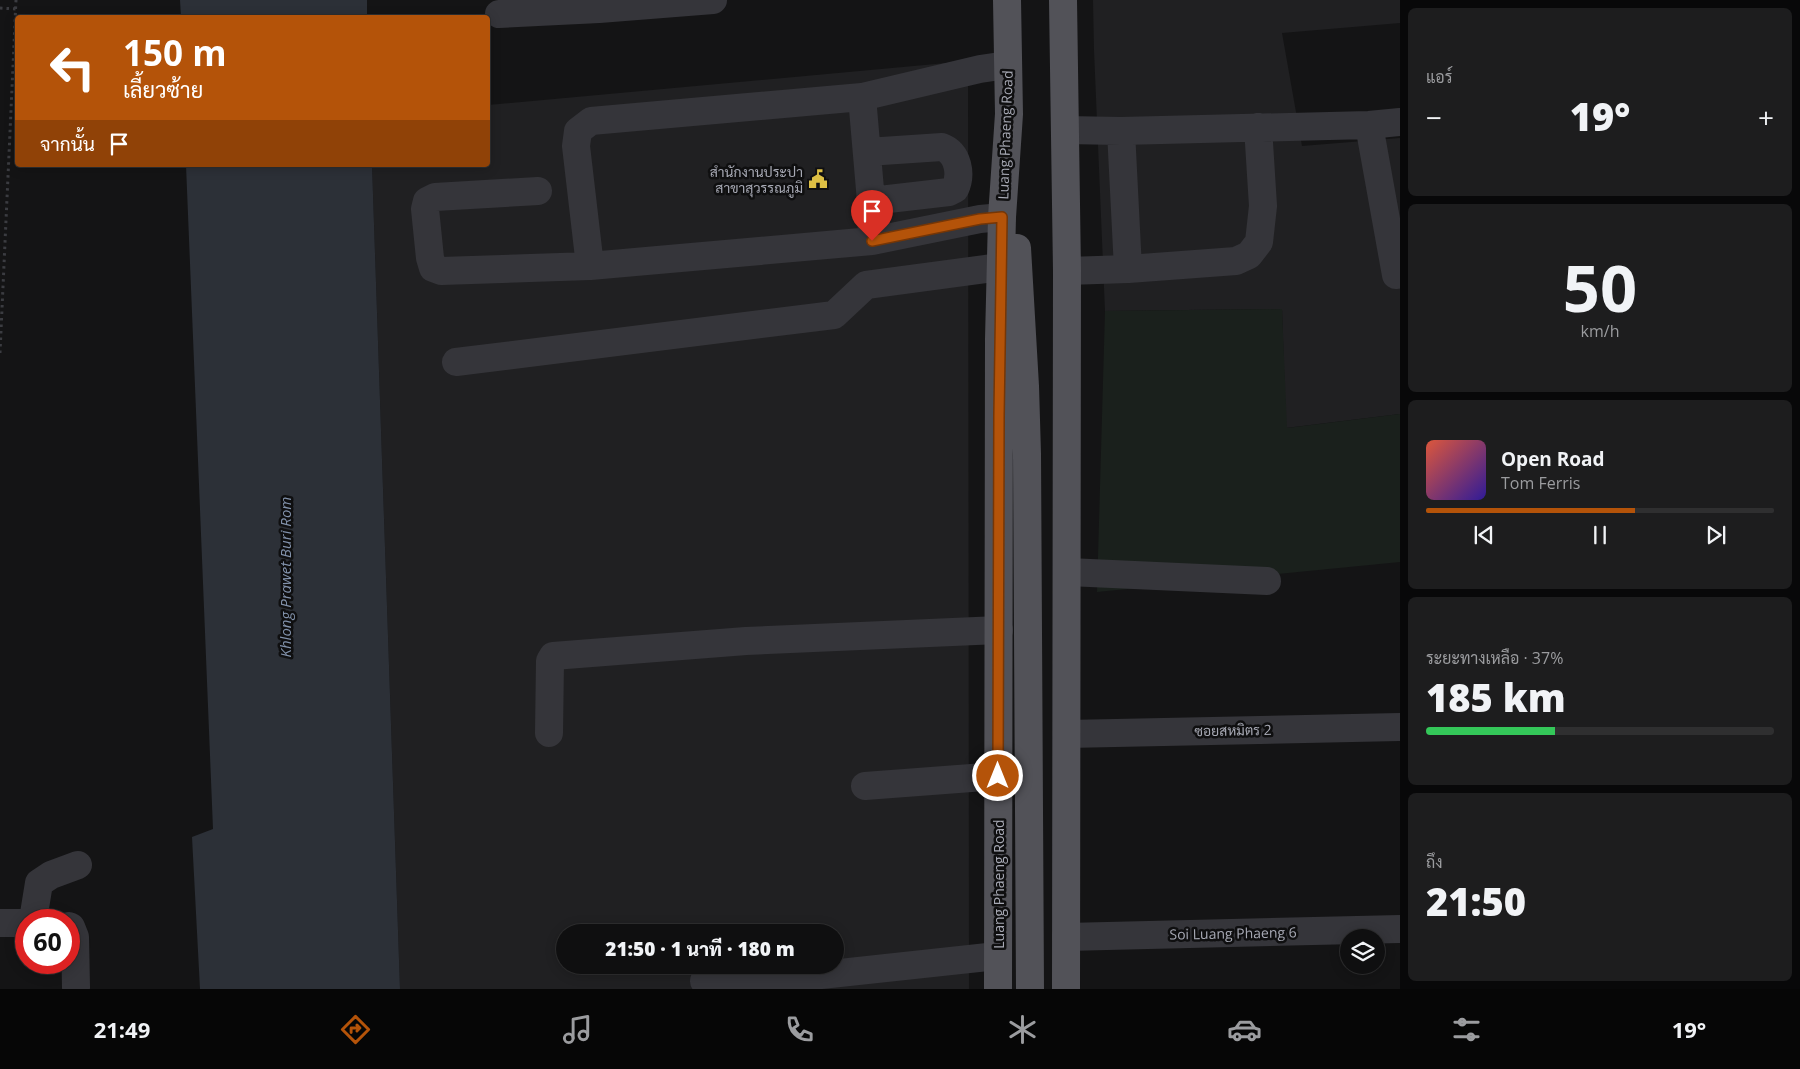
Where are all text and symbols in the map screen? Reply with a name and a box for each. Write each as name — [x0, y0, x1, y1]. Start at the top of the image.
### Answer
text: 150 m — [123, 29, 227, 76]
icon: left — [40, 35, 105, 100]
text: แอร์ — [1426, 66, 1452, 88]
street label: Luang Phaeng Road — [993, 70, 1017, 200]
text: เลี้ยวซ้าย — [123, 74, 203, 104]
text: 19° — [1570, 90, 1630, 142]
text: − — [1426, 98, 1442, 136]
text: + — [1758, 98, 1774, 136]
icon: arrive — [105, 130, 133, 158]
text: จากนั้น — [40, 131, 95, 157]
place label: สำนักงานประปา สาขาสุวรรณภูมิ — [710, 162, 803, 198]
public building icon: สำนักงานประปา สาขาสุวรรณภูมิ — [807, 168, 829, 190]
pin — [851, 190, 893, 241]
icon: arrive — [858, 197, 886, 225]
text: 50 — [1563, 243, 1637, 331]
text: km/h — [1581, 320, 1619, 342]
text: Open Road — [1501, 446, 1605, 472]
text: Tom Ferris — [1501, 472, 1580, 494]
water label: Khlong Prawet Buri Rom — [275, 497, 295, 657]
icon: previous — [1470, 521, 1498, 549]
icon: pause — [1586, 521, 1614, 549]
icon: next — [1702, 521, 1730, 549]
text: ระยะทางเหลือ · 37% — [1426, 647, 1563, 669]
text: 185 km — [1426, 671, 1566, 723]
street label: ซอยสหมิตร 2 — [1194, 720, 1272, 740]
position arrow — [971, 749, 1023, 801]
street label: Luang Phaeng Road — [989, 819, 1008, 949]
text: ถึง — [1426, 851, 1443, 873]
text: 21:50 — [1426, 875, 1526, 927]
speed limit sign: 60 — [15, 909, 80, 974]
street label: Soi Luang Phaeng 6 — [1169, 922, 1297, 944]
map controls — [1340, 929, 1385, 974]
button: layers — [1340, 929, 1385, 974]
text: 21:50 · 1 นาที · 180 m — [605, 936, 795, 962]
icon: directions — [338, 1012, 373, 1047]
icon: music — [560, 1012, 595, 1047]
icon: phone — [782, 1012, 817, 1047]
icon: climate — [1005, 1012, 1040, 1047]
icon: car — [1227, 1012, 1262, 1047]
icon: filters — [1449, 1012, 1484, 1047]
text: 21:49 — [94, 1014, 150, 1044]
text: 19° — [1672, 1014, 1706, 1044]

